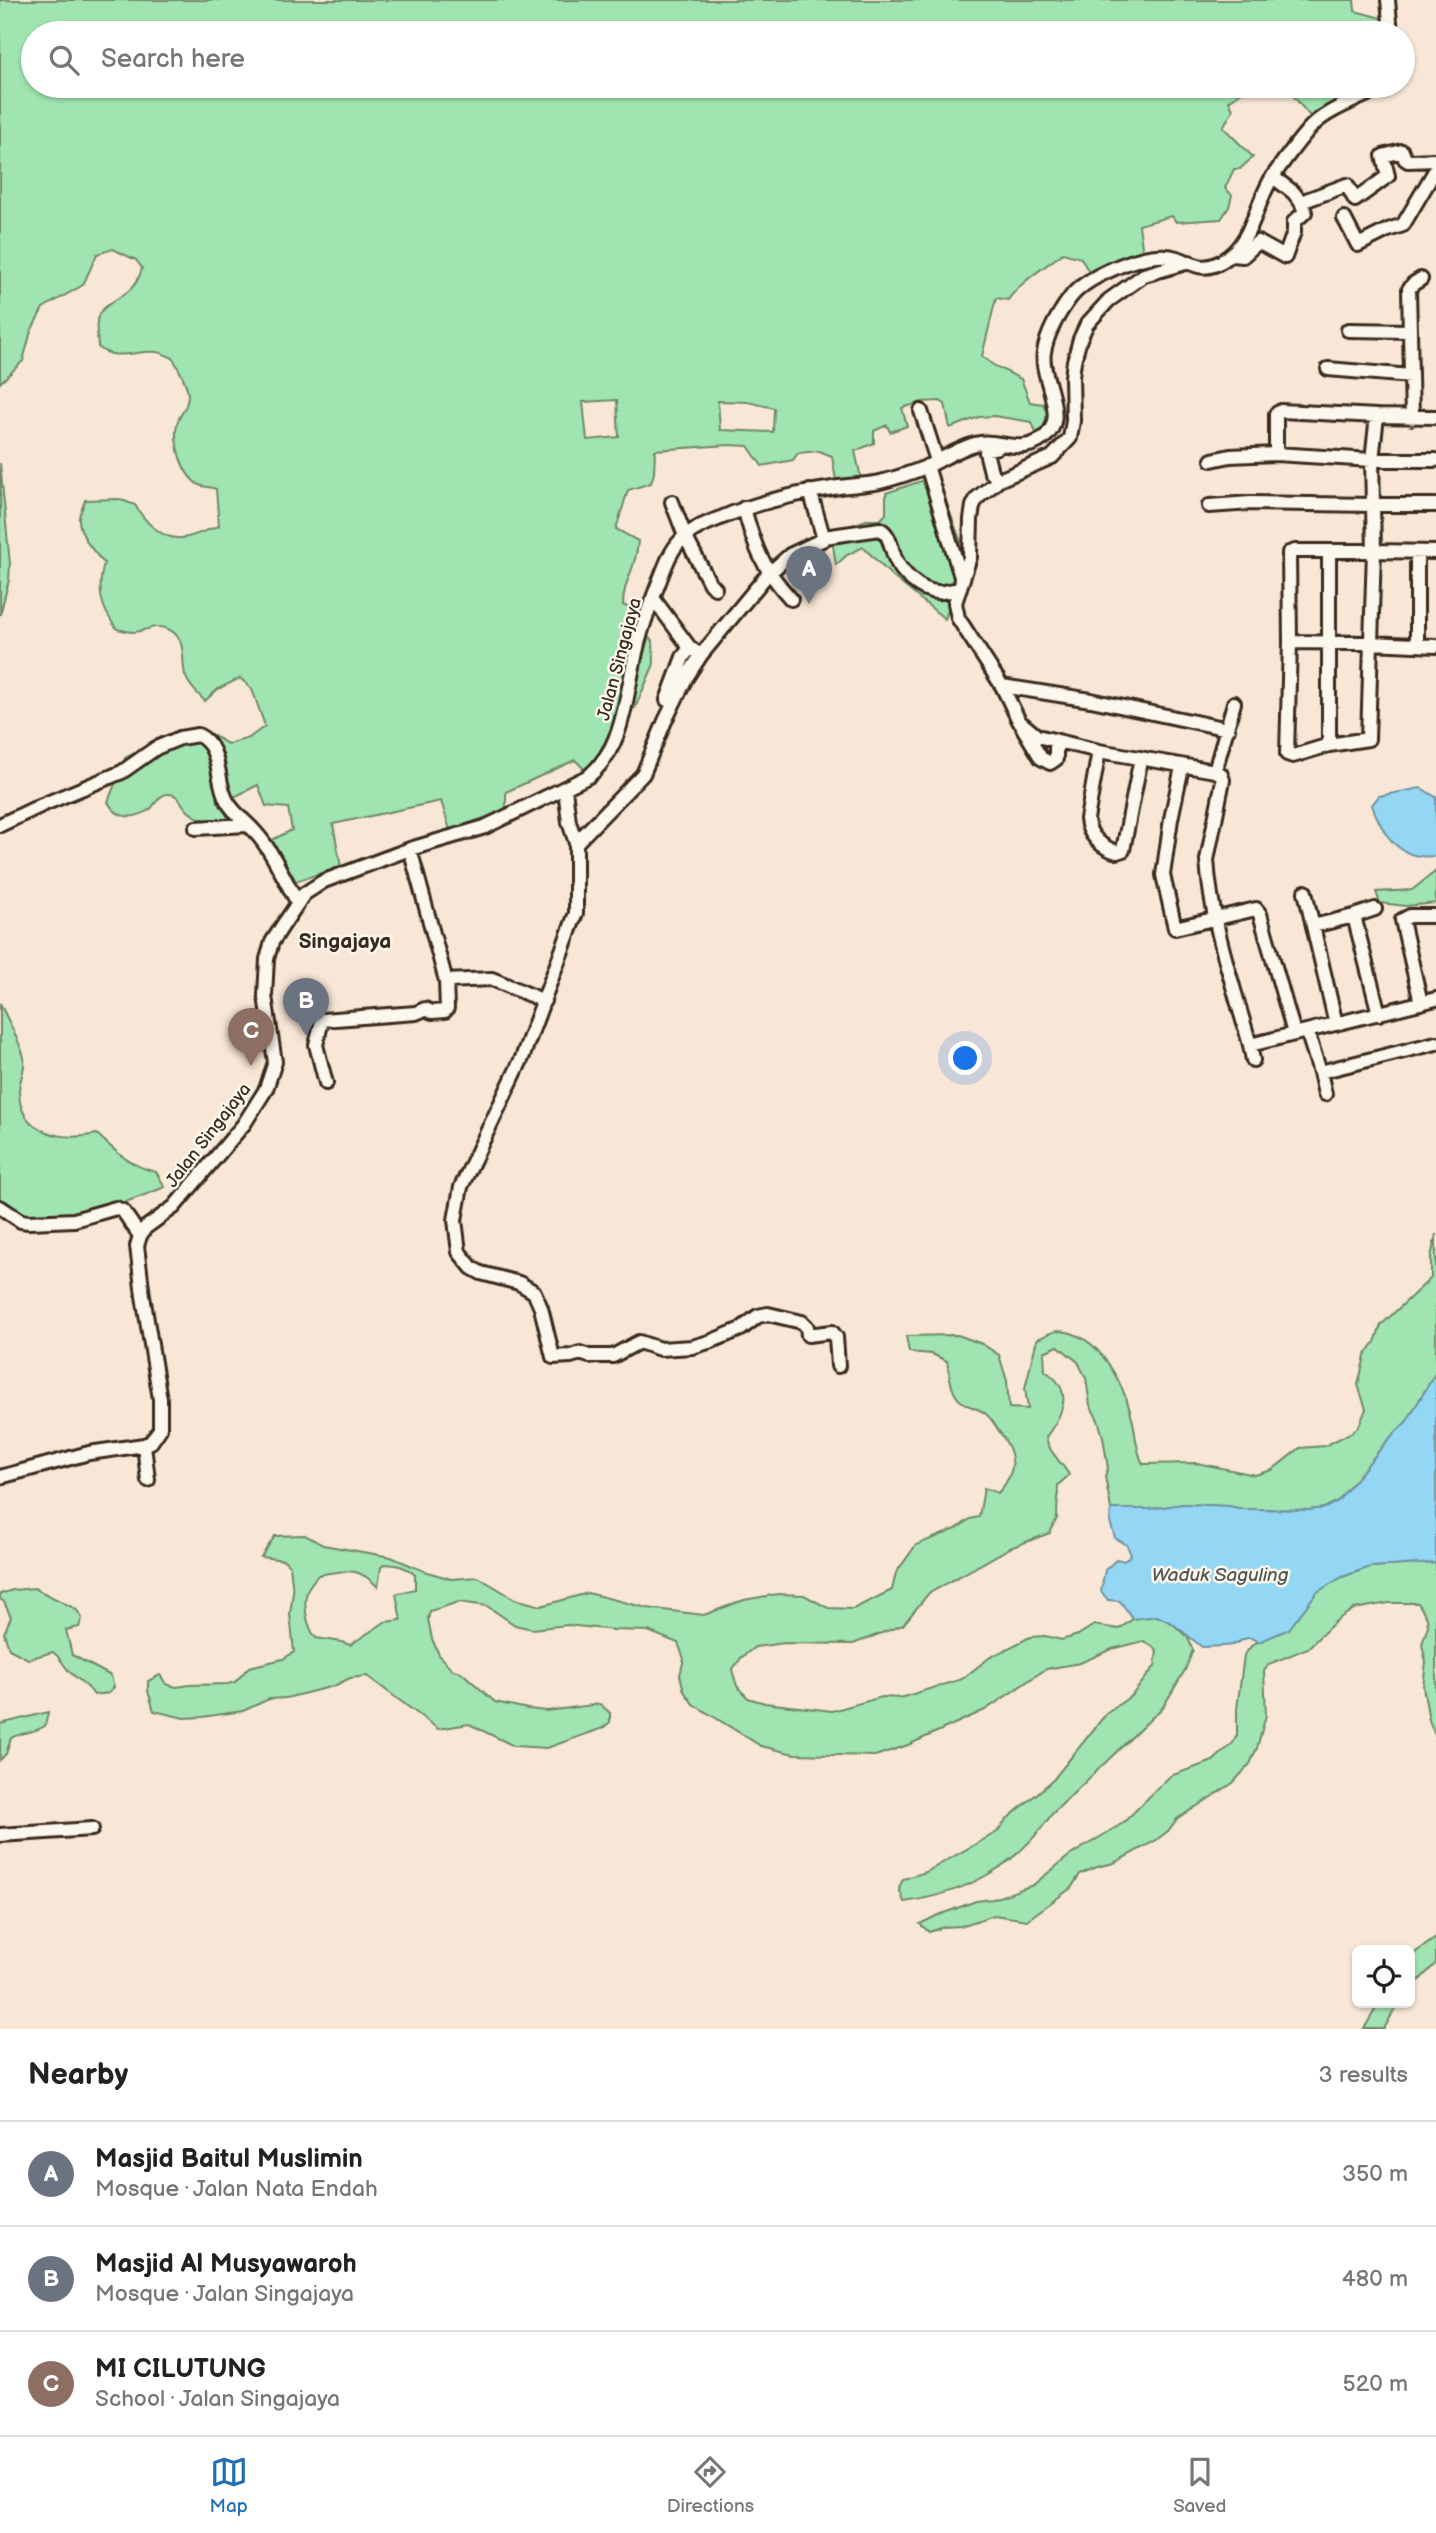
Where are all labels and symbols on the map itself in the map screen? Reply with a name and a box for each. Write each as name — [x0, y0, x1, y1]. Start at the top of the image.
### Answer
pin: A — [786, 546, 832, 604]
street label: Jalan Singajaya — [593, 595, 646, 723]
district label: Singajaya — [299, 929, 391, 954]
pin: B — [283, 978, 329, 1036]
pin: C — [228, 1008, 274, 1066]
your location — [948, 1041, 982, 1075]
street label: Jalan Singajaya — [161, 1079, 255, 1191]
water label: Waduk Saguling — [1152, 1564, 1289, 1587]

